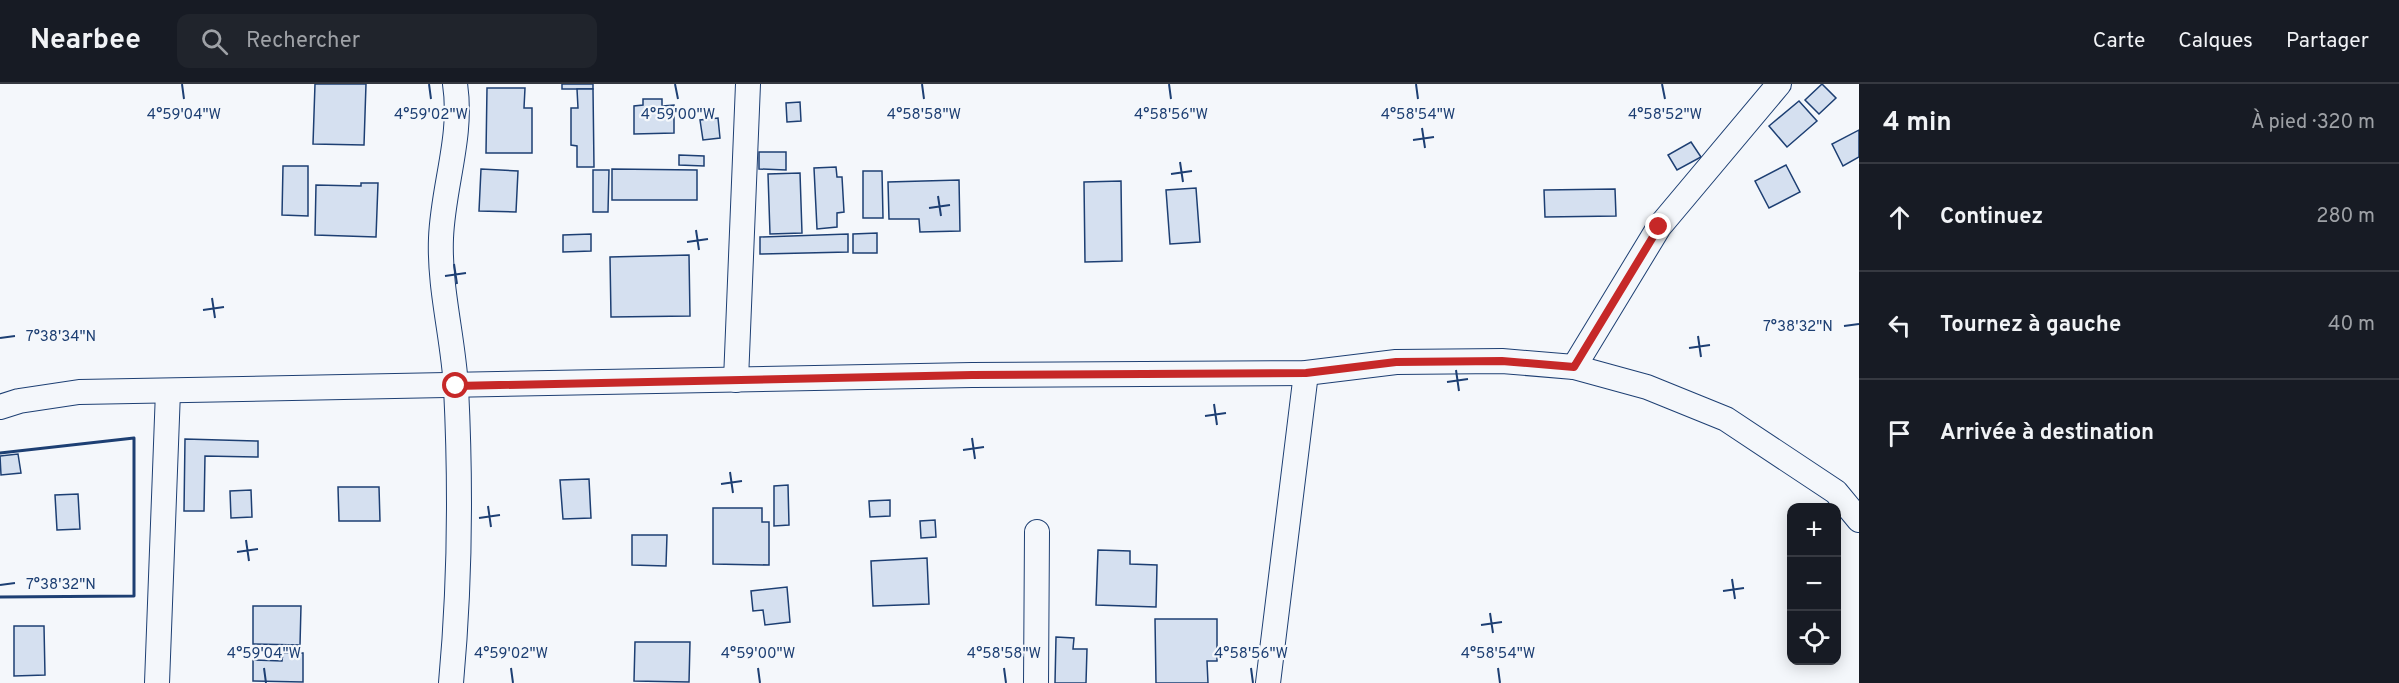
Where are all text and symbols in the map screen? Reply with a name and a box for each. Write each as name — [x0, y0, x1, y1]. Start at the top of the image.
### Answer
search box — [177, 14, 597, 68]
text: Nearbee — [30, 23, 141, 59]
icon: search — [198, 25, 231, 58]
text: Rechercher — [246, 28, 360, 55]
text: Carte — [2093, 28, 2145, 55]
text: Calques — [2178, 28, 2253, 55]
text: Partager — [2286, 28, 2369, 55]
text: 4°59'04"W — [147, 106, 221, 125]
text: 4°59'02"W — [394, 106, 468, 125]
text: 4°59'00"W — [641, 106, 715, 125]
text: 4°58'58"W — [887, 106, 961, 125]
text: 4°58'56"W — [1134, 106, 1208, 125]
text: 4°58'54"W — [1381, 106, 1455, 125]
text: 4°58'52"W — [1628, 106, 1702, 125]
text: 4 min — [1883, 107, 1952, 140]
text: À pied · 320 m — [2251, 110, 2375, 136]
icon: ahead — [1883, 201, 1916, 234]
text: Continuez — [1940, 204, 2043, 231]
text: 280 m — [2316, 204, 2375, 230]
route end — [1645, 213, 1671, 239]
icon: left — [1883, 309, 1916, 342]
text: Tournez à gauche — [1940, 312, 2121, 339]
text: 40 m — [2328, 312, 2375, 338]
text: 7°38'32"N — [1763, 318, 1833, 337]
text: 7°38'34"N — [26, 328, 96, 347]
route start — [442, 372, 468, 398]
icon: arrive — [1883, 417, 1916, 450]
text: Arrivée à destination — [1940, 420, 2154, 447]
map controls — [1787, 503, 1841, 665]
button: + — [1787, 503, 1841, 557]
button: − — [1787, 557, 1841, 611]
text: 7°38'32"N — [26, 576, 96, 595]
button: locate — [1787, 611, 1841, 665]
text: 4°59'04"W — [227, 645, 301, 664]
text: 4°59'02"W — [474, 645, 548, 664]
text: 4°59'00"W — [721, 645, 795, 664]
text: 4°58'58"W — [967, 645, 1041, 664]
text: 4°58'56"W — [1214, 645, 1288, 664]
text: 4°58'54"W — [1461, 645, 1535, 664]

